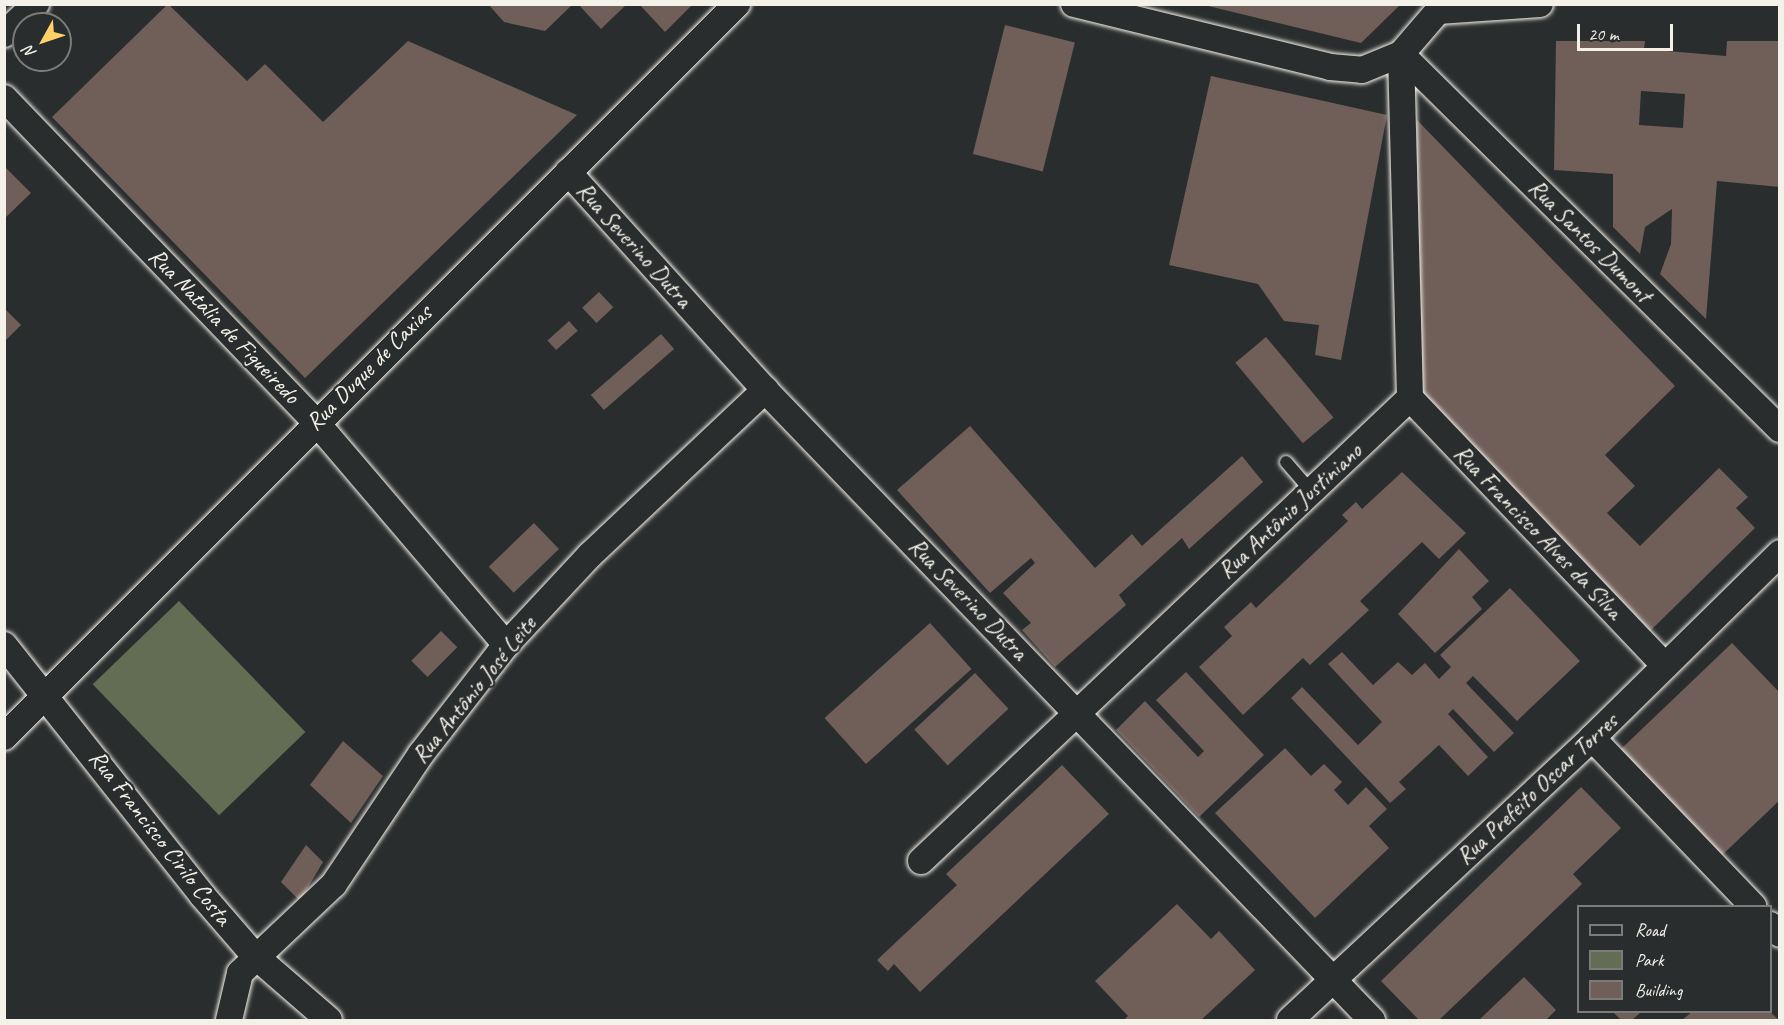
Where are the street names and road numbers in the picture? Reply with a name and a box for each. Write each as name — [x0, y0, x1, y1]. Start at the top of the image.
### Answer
street label: Rua Santos Dumont — [1522, 173, 1658, 309]
street label: Rua Severino Dutra — [570, 177, 698, 313]
street label: Rua Natália de Figueiredo — [142, 242, 306, 410]
street label: Rua Duque de Caxias — [300, 299, 438, 437]
street label: Rua Antônio Justiniano — [1212, 437, 1368, 585]
street label: Rua Francisco Alves da Silva — [1447, 439, 1629, 625]
street label: Rua Severino Dutra — [903, 532, 1033, 666]
street label: Rua Antônio José Leite — [406, 611, 542, 769]
street label: Rua Prefeito Oscar Torres — [1450, 707, 1624, 871]
street label: Rua Francisco Cirilo Costa — [83, 745, 237, 931]

